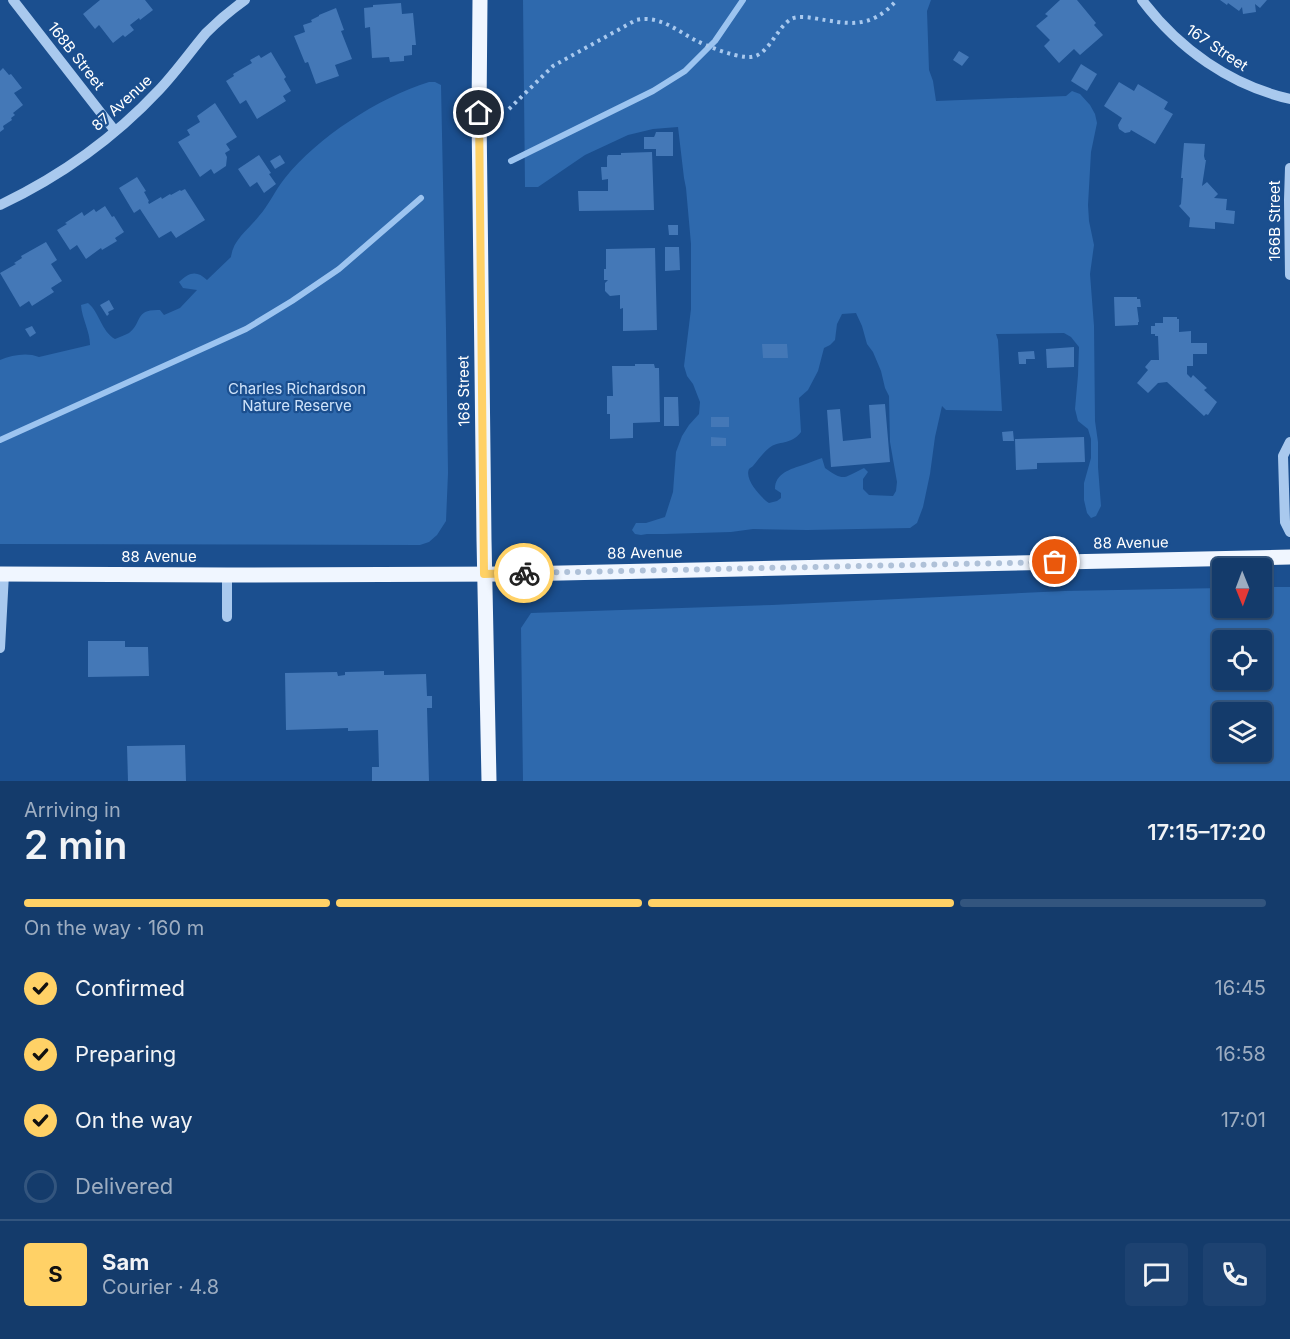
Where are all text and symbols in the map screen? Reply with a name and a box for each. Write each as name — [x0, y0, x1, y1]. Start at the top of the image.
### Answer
street label: 168B Street — [44, 18, 109, 94]
street label: 167 Street — [1183, 20, 1252, 75]
street label: 87 Avenue — [88, 71, 156, 135]
pin — [453, 87, 504, 138]
icon: home — [462, 96, 495, 129]
street label: 166B Street — [1265, 180, 1284, 262]
street label: 168 Street — [453, 355, 474, 427]
park label: Charles Richardson Nature Reserve — [228, 379, 366, 415]
street label: 88 Avenue — [1093, 532, 1169, 553]
pin — [1029, 536, 1080, 587]
street label: 88 Avenue — [607, 542, 683, 563]
courier — [494, 543, 554, 603]
icon: bag — [1038, 545, 1071, 578]
street label: 88 Avenue — [121, 547, 197, 566]
icon: bike — [508, 557, 541, 590]
north arrow — [1212, 558, 1272, 618]
map controls — [1212, 558, 1272, 762]
button: locate — [1212, 630, 1272, 690]
button: layers — [1212, 702, 1272, 762]
text: Arriving in — [24, 798, 121, 822]
text: 17:15–17:20 — [1147, 819, 1266, 845]
text: 2 min — [24, 821, 127, 868]
text: On the way · 160 m — [24, 916, 204, 940]
icon: check — [24, 972, 57, 1005]
text: Confirmed — [75, 975, 185, 1001]
text: 16:45 — [1215, 976, 1266, 1000]
icon: check — [24, 1038, 57, 1071]
text: Preparing — [75, 1041, 176, 1067]
text: 16:58 — [1215, 1042, 1266, 1066]
icon: check — [24, 1104, 57, 1137]
text: On the way — [75, 1107, 193, 1133]
text: 17:01 — [1221, 1108, 1266, 1132]
text: Delivered — [75, 1173, 173, 1199]
button: chat — [1125, 1243, 1188, 1306]
button: phone — [1203, 1243, 1266, 1306]
text: Sam — [102, 1249, 149, 1275]
text: S — [48, 1261, 63, 1287]
text: Courier · 4.8 — [102, 1275, 219, 1299]

